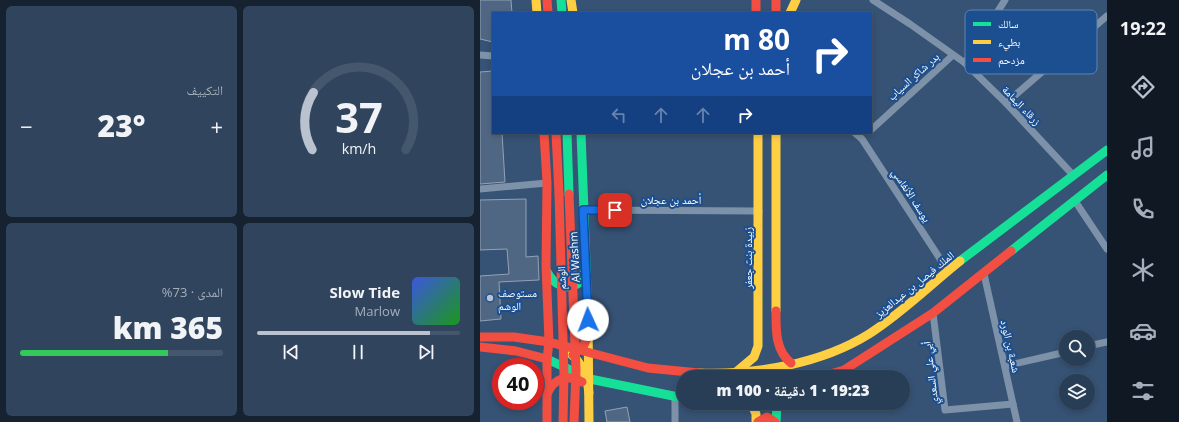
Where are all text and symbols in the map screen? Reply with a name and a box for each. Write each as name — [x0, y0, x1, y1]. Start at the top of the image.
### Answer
legend — [965, 10, 1097, 74]
text: سالك — [998, 16, 1018, 31]
text: 19:22 — [1120, 16, 1166, 40]
text: 80 m — [723, 20, 790, 58]
icon: right — [804, 28, 856, 80]
text: بطيء — [998, 34, 1020, 51]
street label: بدر شاكر السياب — [884, 49, 942, 103]
text: مزدحم — [998, 52, 1025, 68]
text: أحمد بن عجلان — [691, 56, 790, 80]
icon: directions — [1129, 73, 1157, 101]
text: التكييف — [187, 81, 223, 99]
street label: زرقاء اليمامة — [999, 82, 1045, 128]
text: 37 — [335, 88, 382, 144]
icon: left — [608, 104, 630, 126]
icon: ahead — [650, 104, 672, 126]
icon: ahead — [692, 104, 714, 126]
icon: right — [734, 104, 756, 126]
text: 23° — [98, 105, 145, 146]
text: − — [20, 111, 33, 141]
text: + — [210, 111, 223, 141]
icon: music — [1129, 134, 1157, 162]
text: km/h — [341, 138, 376, 157]
street label: يوسف الأنفاسي — [888, 165, 935, 226]
street label: أحمد بن عجلان — [641, 192, 701, 207]
pin — [598, 193, 632, 227]
icon: phone — [1129, 195, 1157, 223]
icon: arrive — [604, 199, 626, 221]
street label: زبيدة بنت جعفر — [740, 227, 755, 290]
street label: Al Washm — [565, 231, 583, 283]
street label: الملك فيصل بن عبدالعزيز — [870, 247, 957, 321]
icon: climate — [1129, 256, 1157, 284]
street label: الوشم — [553, 266, 570, 290]
text: Slow Tide — [330, 282, 400, 302]
text: المدى · 73% — [162, 283, 223, 301]
place label: مستوصف الوشم — [498, 285, 537, 314]
marker: مستوصف الوشم — [485, 293, 495, 303]
position arrow — [567, 299, 609, 341]
text: Marlow — [355, 302, 400, 320]
text: 365 km — [113, 307, 223, 348]
icon: car — [1129, 317, 1157, 345]
street label: شعبة بن الورد — [998, 318, 1024, 374]
map controls — [1059, 330, 1095, 410]
button: search — [1059, 330, 1095, 366]
street label: أبي علي السعدي — [919, 340, 943, 405]
icon: previous — [280, 341, 302, 363]
icon: pause — [347, 341, 369, 363]
icon: next — [415, 341, 437, 363]
speed limit sign: 40 — [492, 358, 544, 410]
button: layers — [1059, 374, 1095, 410]
icon: filters — [1129, 377, 1157, 405]
text: 19:23 · 1 دقيقة · 100 m — [716, 380, 870, 400]

